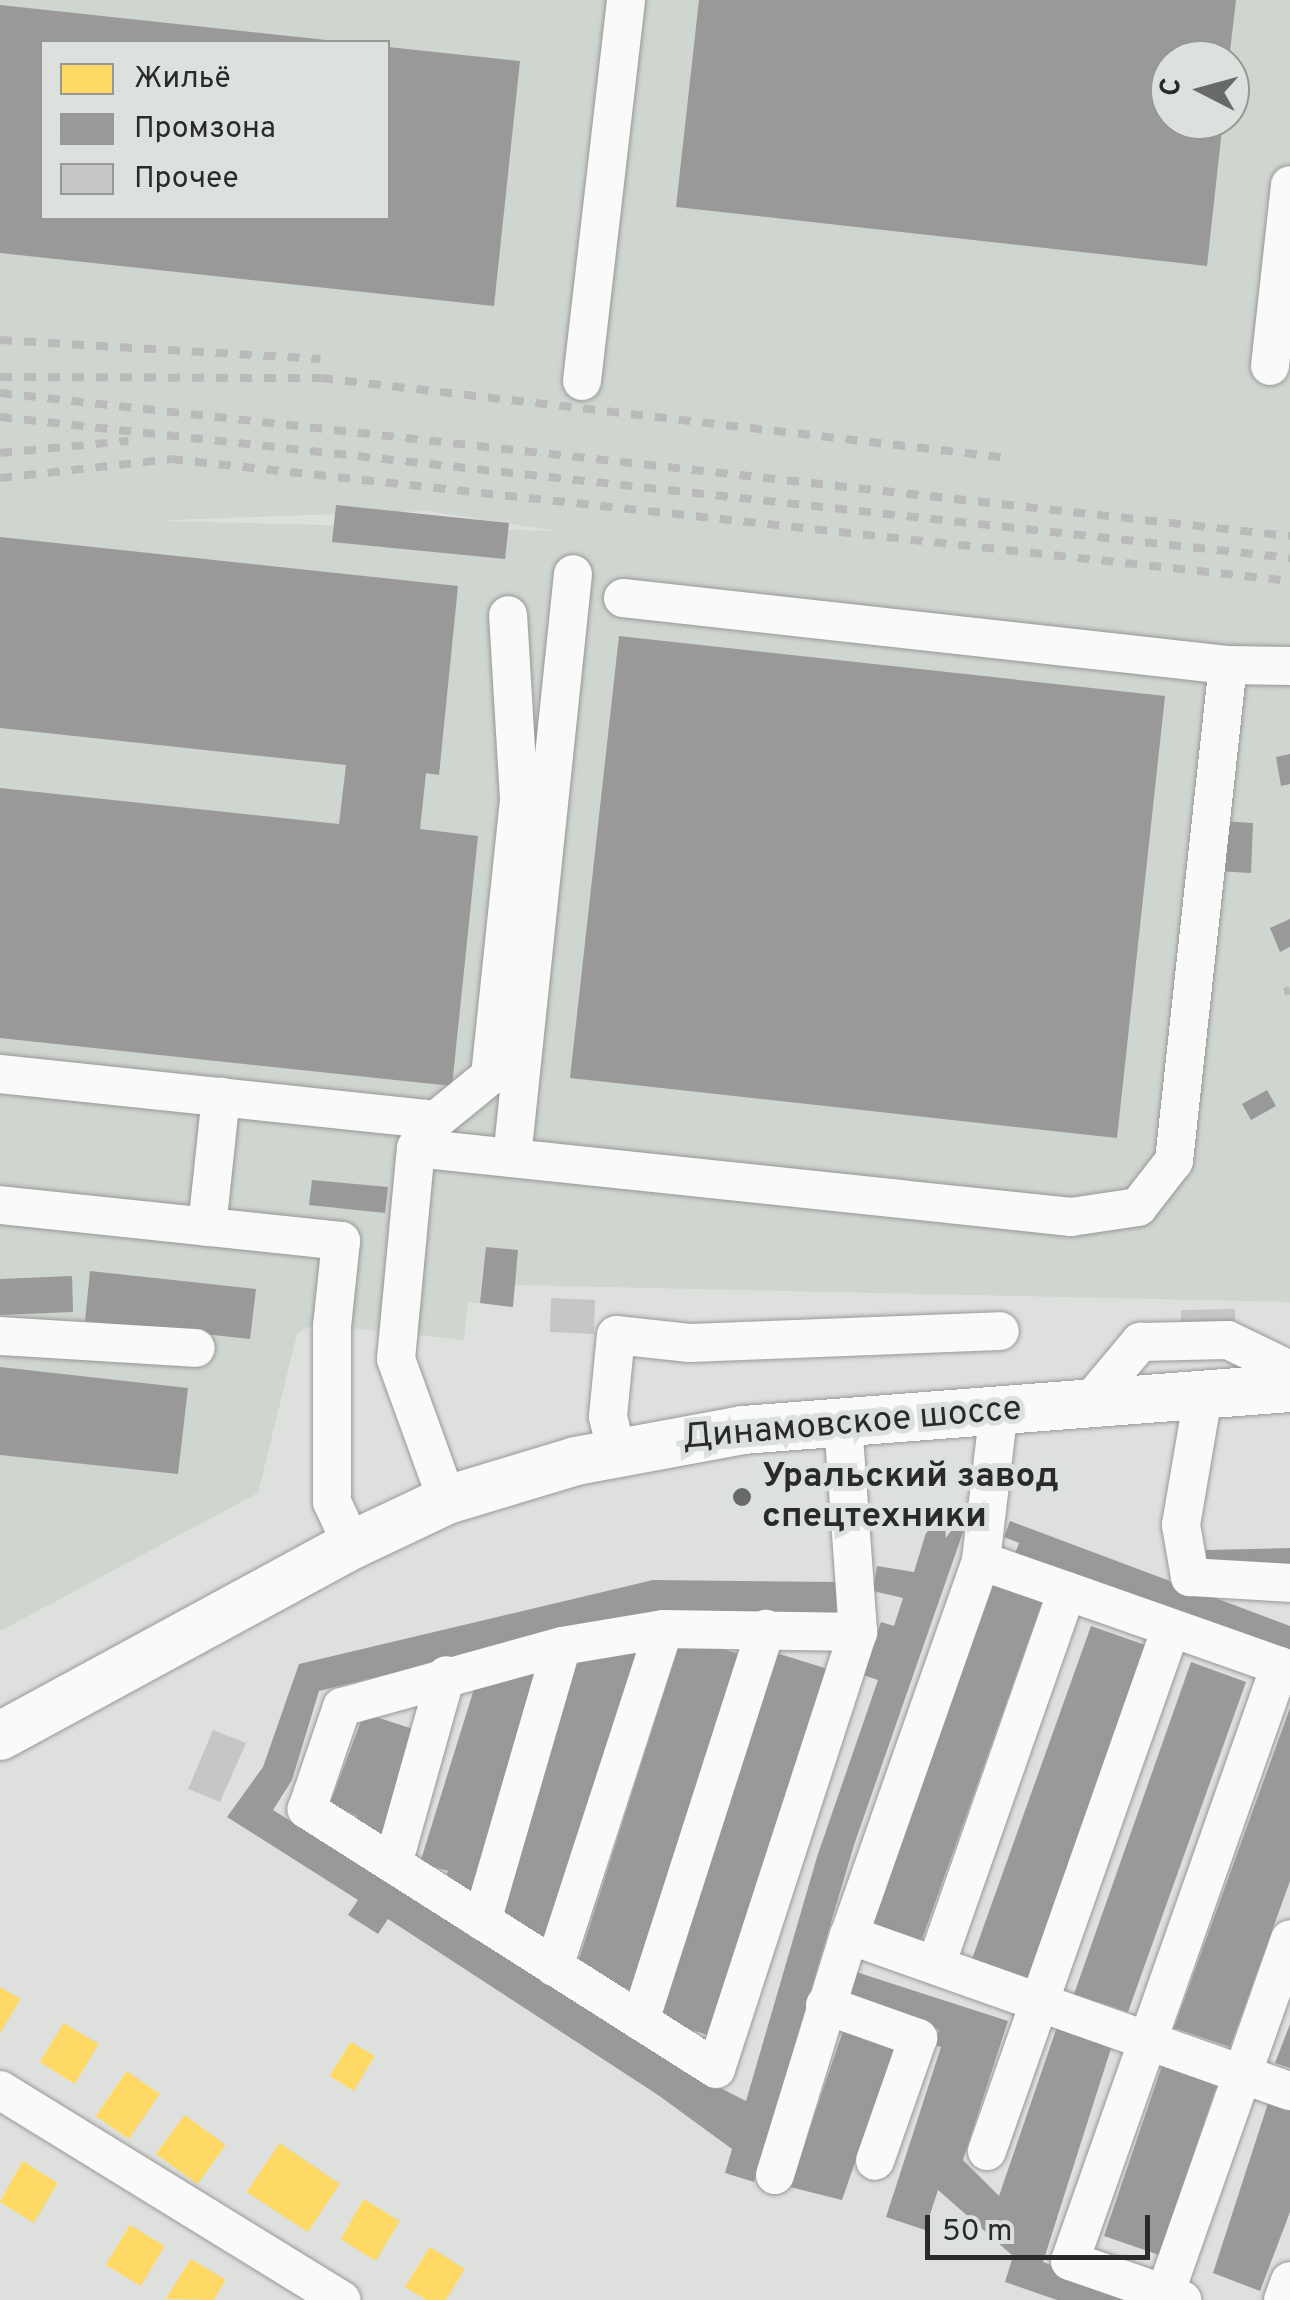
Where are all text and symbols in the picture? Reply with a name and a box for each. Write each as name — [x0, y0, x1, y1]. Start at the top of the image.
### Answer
legend — [40, 40, 390, 220]
north arrow — [1150, 40, 1250, 140]
text: Жильё — [134, 61, 231, 98]
text: С — [1153, 76, 1191, 98]
text: Промзона — [134, 111, 276, 148]
text: Прочее — [134, 161, 239, 198]
street label: Динамовское шоссе — [681, 1388, 1023, 1460]
place label: Уральский завод спецтехники — [762, 1456, 1059, 1538]
marker: Уральский завод спецтехники — [731, 1486, 753, 1508]
scale bar — [930, 2195, 1155, 2257]
text: 50 m — [942, 2214, 1012, 2251]

